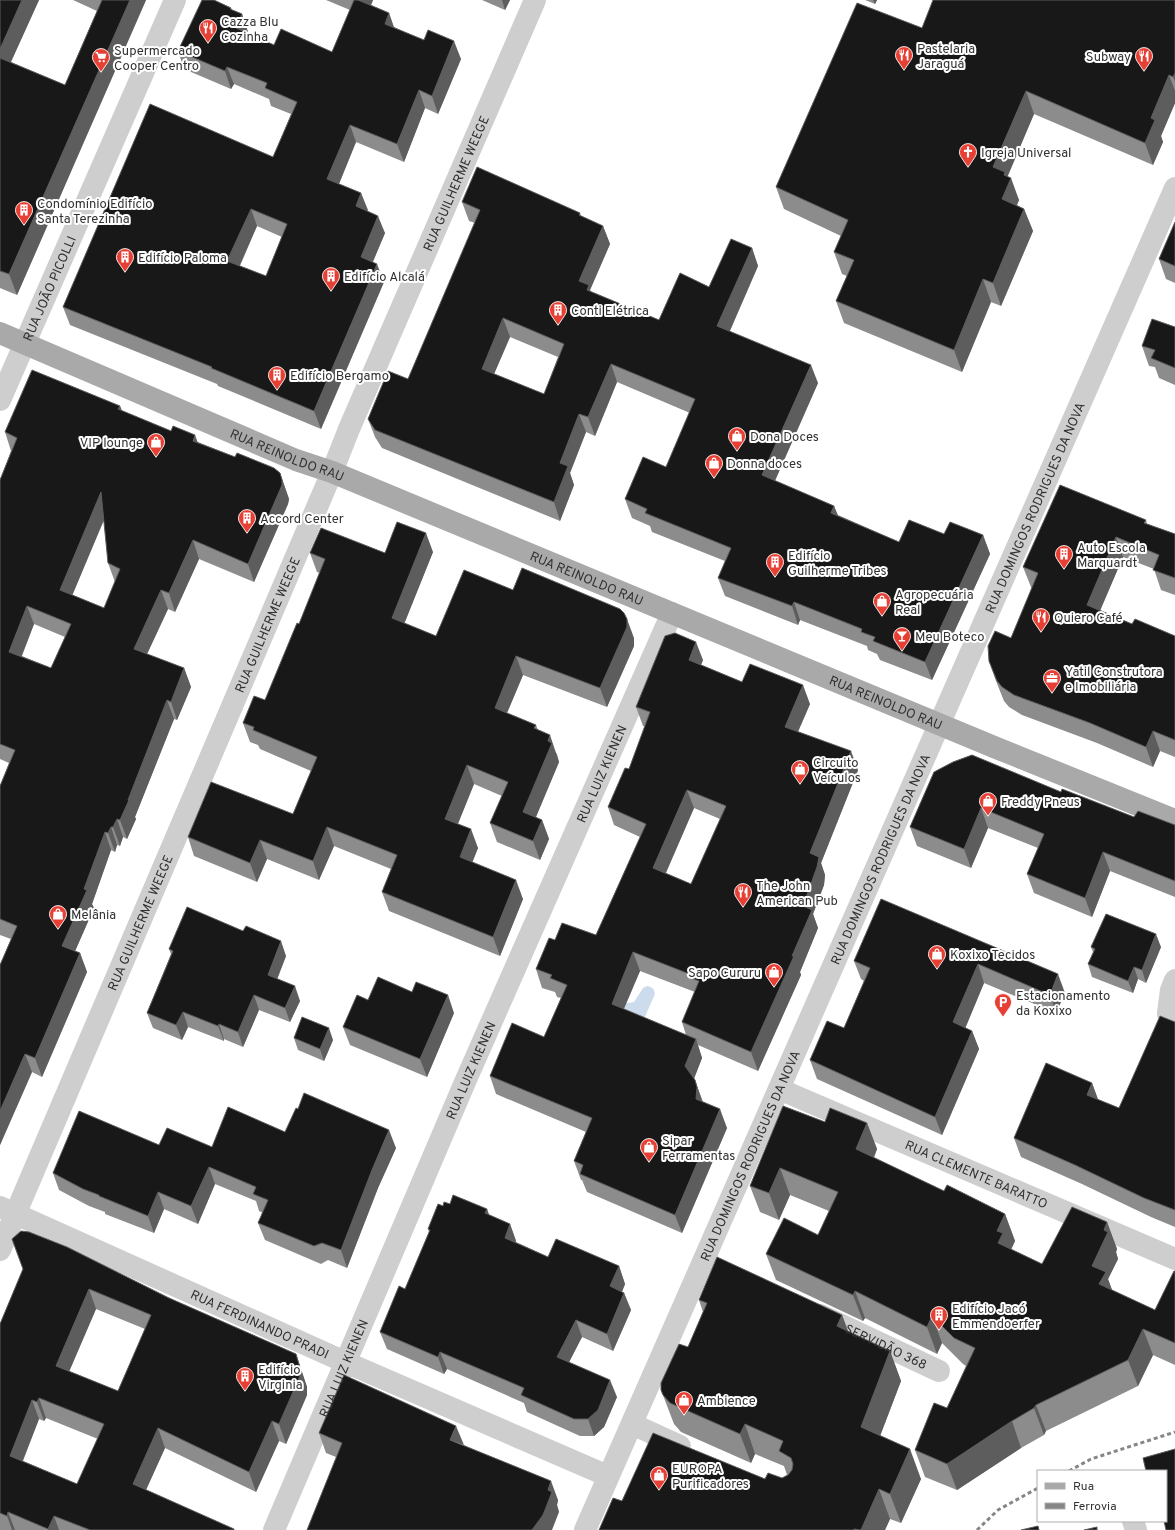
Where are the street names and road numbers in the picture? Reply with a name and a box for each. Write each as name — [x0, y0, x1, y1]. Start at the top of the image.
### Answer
street label: RUA GUILHERME WEEGE — [421, 114, 494, 254]
street label: RUA JOÃO PICOLLI — [21, 234, 81, 344]
street label: RUA DOMINGOS RODRIGUES DA NOVA — [983, 400, 1090, 616]
street label: RUA REINOLDO RAU — [227, 427, 346, 486]
street label: RUA REINOLDO RAU — [527, 549, 645, 610]
street label: RUA GUILHERME WEEGE — [233, 555, 305, 696]
street label: RUA REINOLDO RAU — [826, 673, 944, 735]
street label: RUA LUIZ KIENEN — [574, 723, 631, 826]
street label: RUA DOMINGOS RODRIGUES DA NOVA — [828, 752, 935, 968]
street label: RUA GUILHERME WEEGE — [106, 853, 178, 994]
street label: RUA LUIZ KIENEN — [444, 1020, 501, 1122]
street label: RUA DOMINGOS RODRIGUES DA NOVA — [698, 1048, 805, 1264]
street label: RUA CLEMENTE BARATTO — [902, 1138, 1050, 1213]
street label: RUA FERDINANDO PRADI — [187, 1288, 331, 1364]
street label: RUA LUIZ KIENEN — [317, 1317, 373, 1420]
street label: SERVIDÃO 368 — [842, 1322, 929, 1374]

